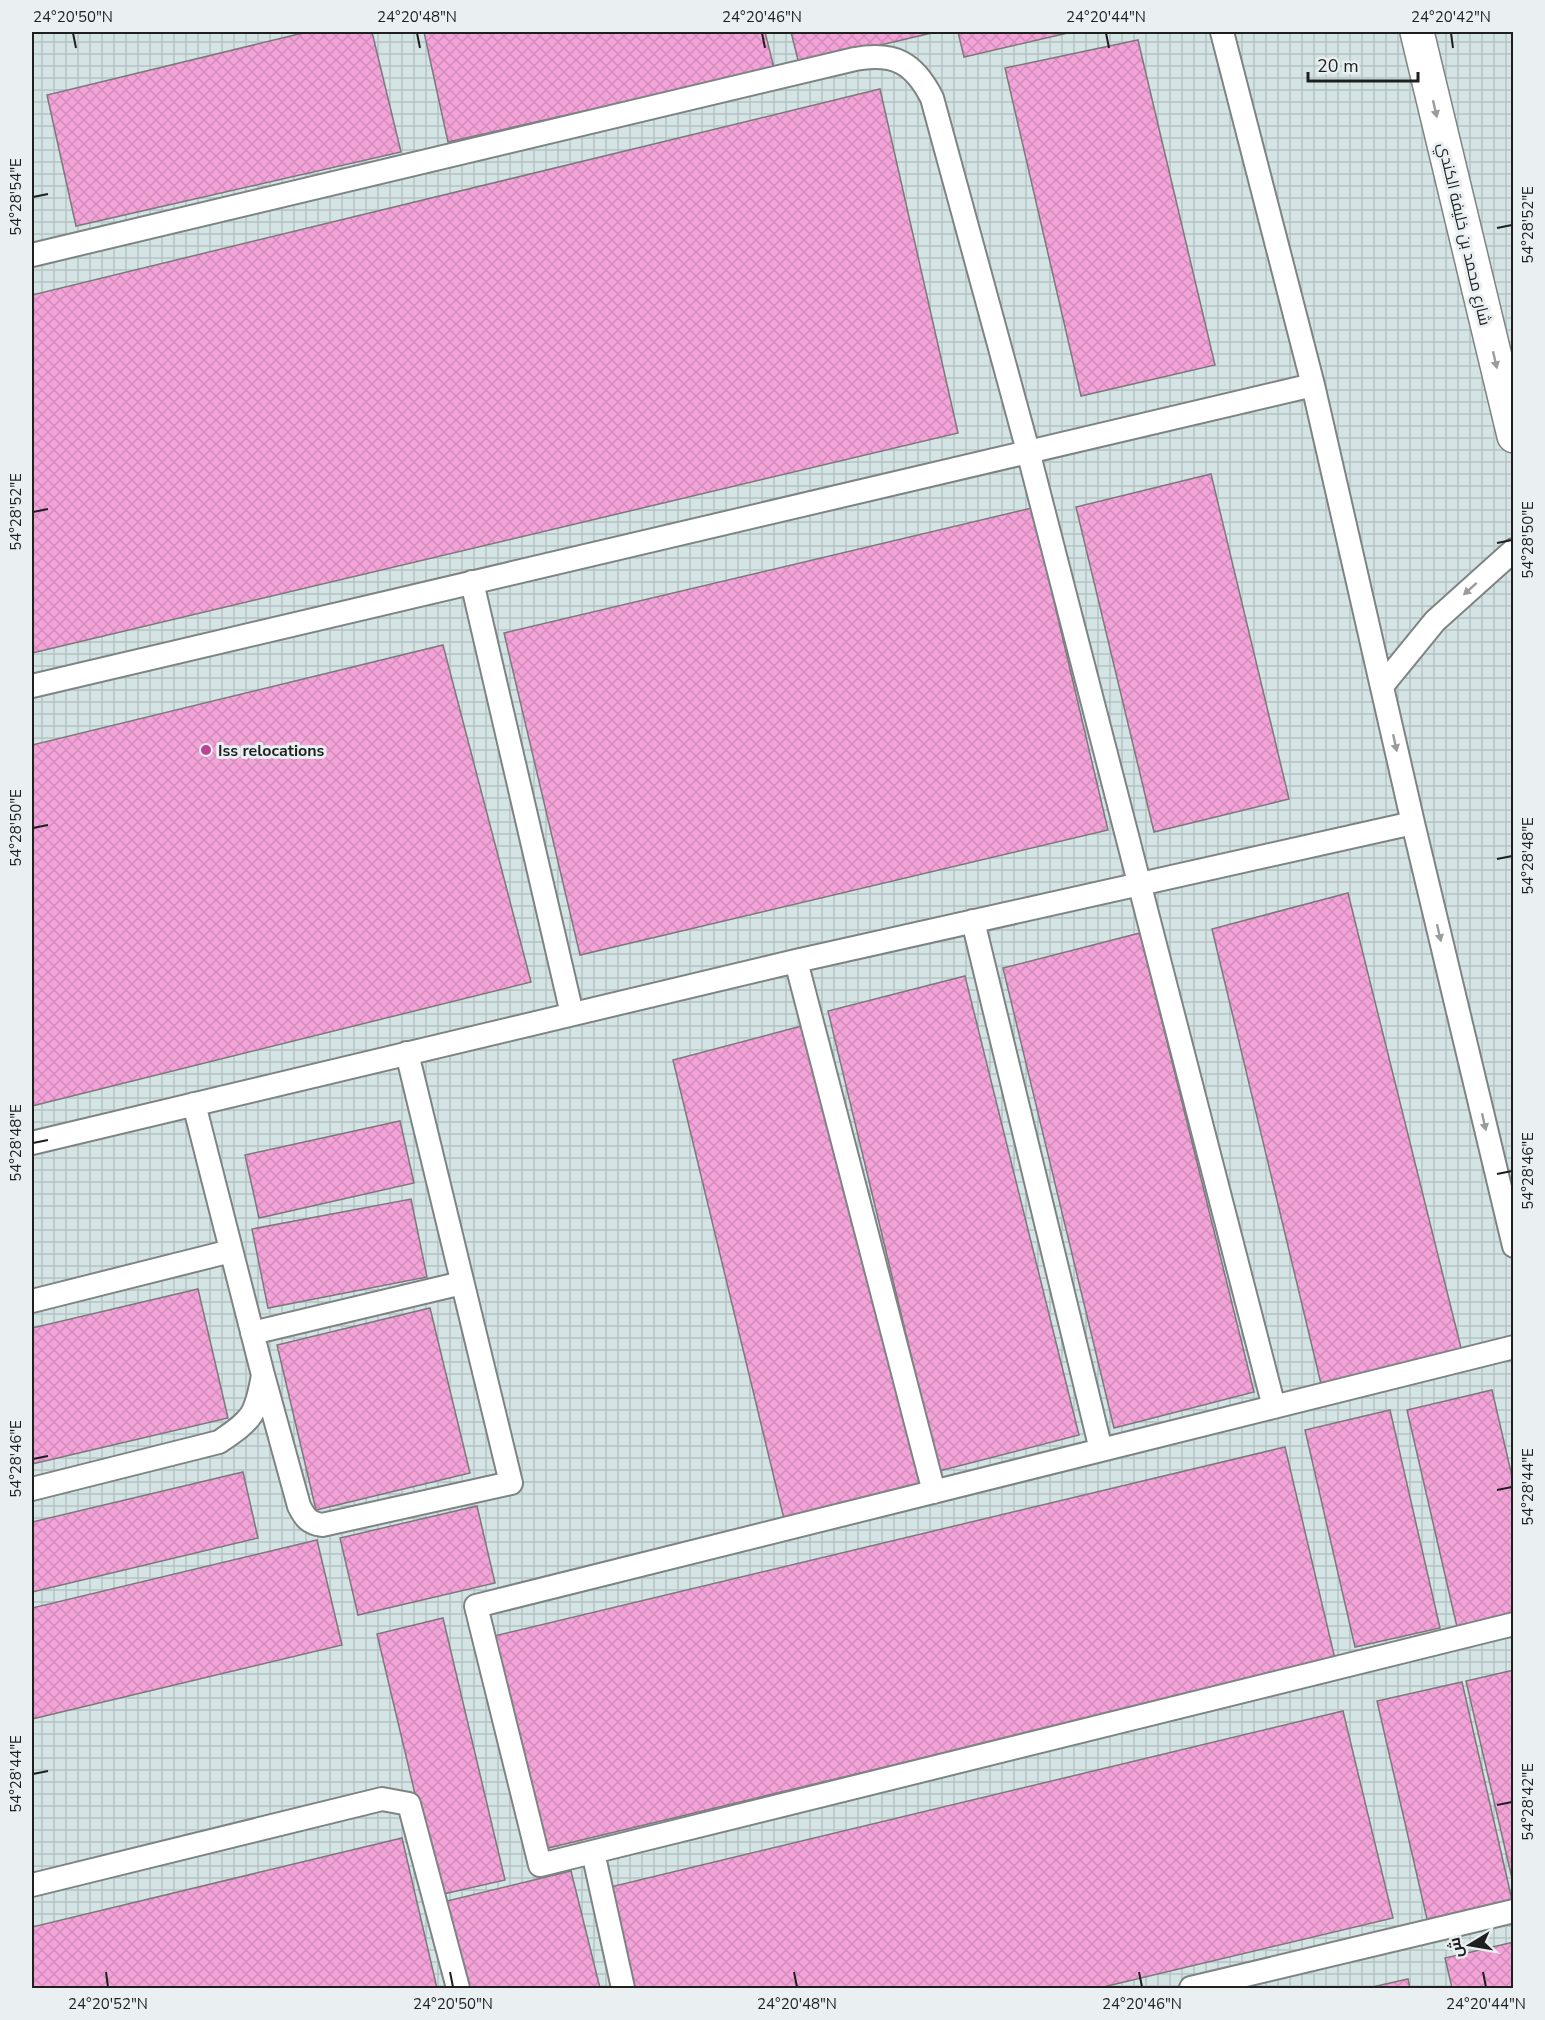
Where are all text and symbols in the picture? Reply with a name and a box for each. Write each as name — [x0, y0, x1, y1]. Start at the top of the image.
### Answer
text: 24°20'50"N — [33, 7, 113, 27]
text: 24°20'48"N — [377, 7, 457, 27]
text: 24°20'46"N — [722, 7, 802, 27]
text: 24°20'44"N — [1066, 7, 1146, 27]
text: 24°20'42"N — [1411, 7, 1491, 27]
scale bar — [1308, 45, 1418, 83]
text: 20 m — [1317, 54, 1359, 78]
one-way arrow — [1431, 100, 1440, 119]
street label: شارع محمد بن خليفة الكندي — [1430, 141, 1496, 328]
text: 54°28'54"E — [6, 158, 26, 236]
text: 54°28'52"E — [1518, 186, 1538, 264]
one-way arrow — [1491, 350, 1501, 369]
text: 54°28'52"E — [6, 473, 26, 551]
text: 54°28'50"E — [1518, 501, 1538, 579]
one-way arrow — [1463, 582, 1478, 595]
one-way arrow — [1390, 733, 1400, 752]
place label: Iss relocations — [218, 740, 325, 762]
marker: Iss relocations — [199, 743, 213, 757]
text: 54°28'50"E — [6, 789, 26, 867]
text: 54°28'48"E — [1518, 817, 1538, 895]
one-way arrow — [1434, 923, 1444, 942]
text: 54°28'48"E — [6, 1104, 26, 1182]
one-way arrow — [1480, 1113, 1489, 1132]
text: 54°28'46"E — [1518, 1132, 1538, 1210]
text: 54°28'46"E — [6, 1420, 26, 1498]
text: 54°28'44"E — [1518, 1448, 1538, 1526]
text: 54°28'44"E — [6, 1735, 26, 1813]
text: 54°28'42"E — [1518, 1763, 1538, 1841]
north arrow — [1440, 1915, 1500, 1975]
text: ش — [1444, 1935, 1469, 1960]
text: 24°20'52"N — [68, 1994, 148, 2014]
text: 24°20'50"N — [413, 1994, 493, 2014]
text: 24°20'48"N — [757, 1994, 837, 2014]
text: 24°20'46"N — [1102, 1994, 1182, 2014]
text: 24°20'44"N — [1446, 1994, 1526, 2014]

